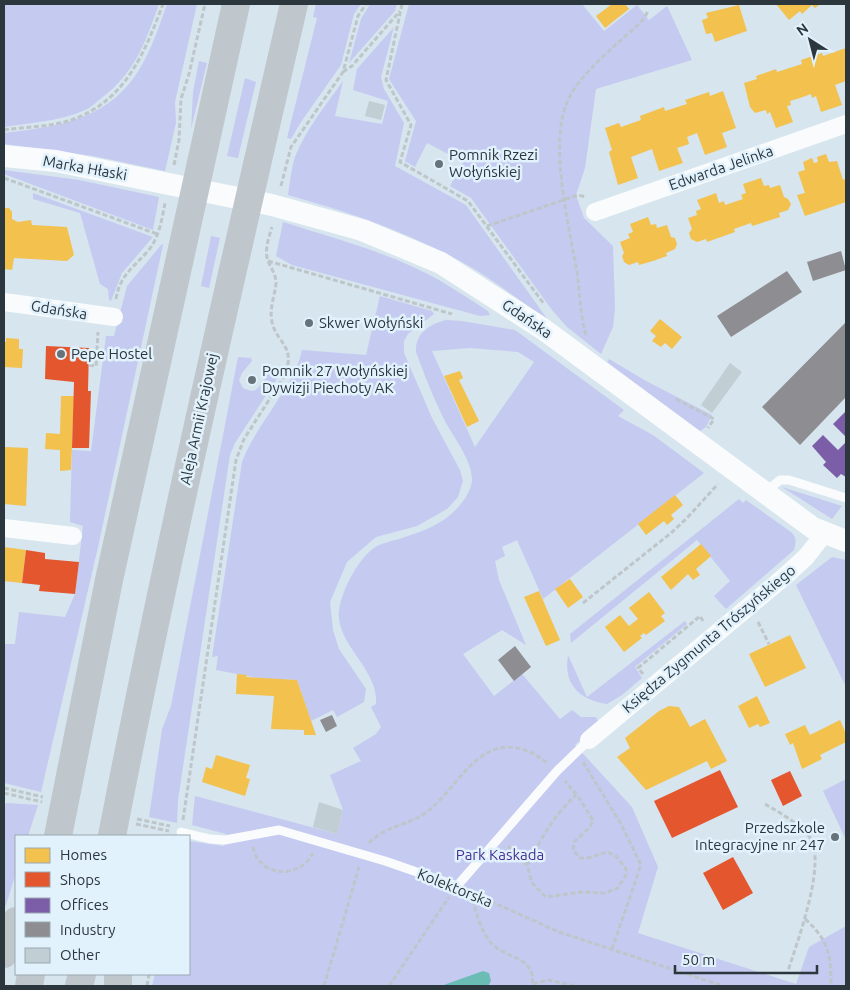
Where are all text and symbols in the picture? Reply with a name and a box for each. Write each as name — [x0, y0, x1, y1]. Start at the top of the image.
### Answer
north arrow — [785, 15, 835, 65]
text: N — [793, 20, 811, 39]
street label: Edwarda Jelinka — [667, 142, 775, 193]
place label: Pomnik Rzezi Wołyńskiej — [449, 146, 538, 180]
street label: Marka Hłaski — [42, 152, 128, 183]
marker: Pomnik Rzezi Wołyńskiej — [433, 158, 445, 170]
street label: Gdańska — [499, 296, 556, 342]
street label: Gdańska — [30, 297, 88, 322]
place label: Skwer Wołyński — [319, 314, 423, 331]
marker: Skwer Wołyński — [303, 317, 315, 329]
place label: Pepe Hostel — [71, 345, 152, 362]
marker: Pepe Hostel — [55, 348, 67, 360]
street label: Aleja Armii Krajowej — [176, 351, 221, 486]
place label: Pomnik 27 Wołyńskiej Dywizji Piechoty AK — [262, 362, 408, 396]
marker: Pomnik 27 Wołyńskiej Dywizji Piechoty AK — [246, 374, 258, 386]
street label: Księdza Zygmunta Trószyńskiego — [619, 561, 799, 716]
place label: Przedszkole Integracyjne nr 247 — [695, 819, 825, 853]
marker: Przedszkole Integracyjne nr 247 — [829, 831, 841, 843]
legend — [15, 835, 190, 975]
text: Homes — [60, 846, 107, 863]
park label: Park Kaskada — [456, 846, 544, 863]
street label: Kolektorska — [415, 865, 495, 910]
text: Shops — [60, 871, 101, 888]
text: Offices — [60, 896, 108, 913]
text: Industry — [60, 921, 115, 938]
scale bar — [675, 942, 818, 974]
text: Other — [60, 946, 100, 963]
text: 50 m — [682, 951, 715, 968]

